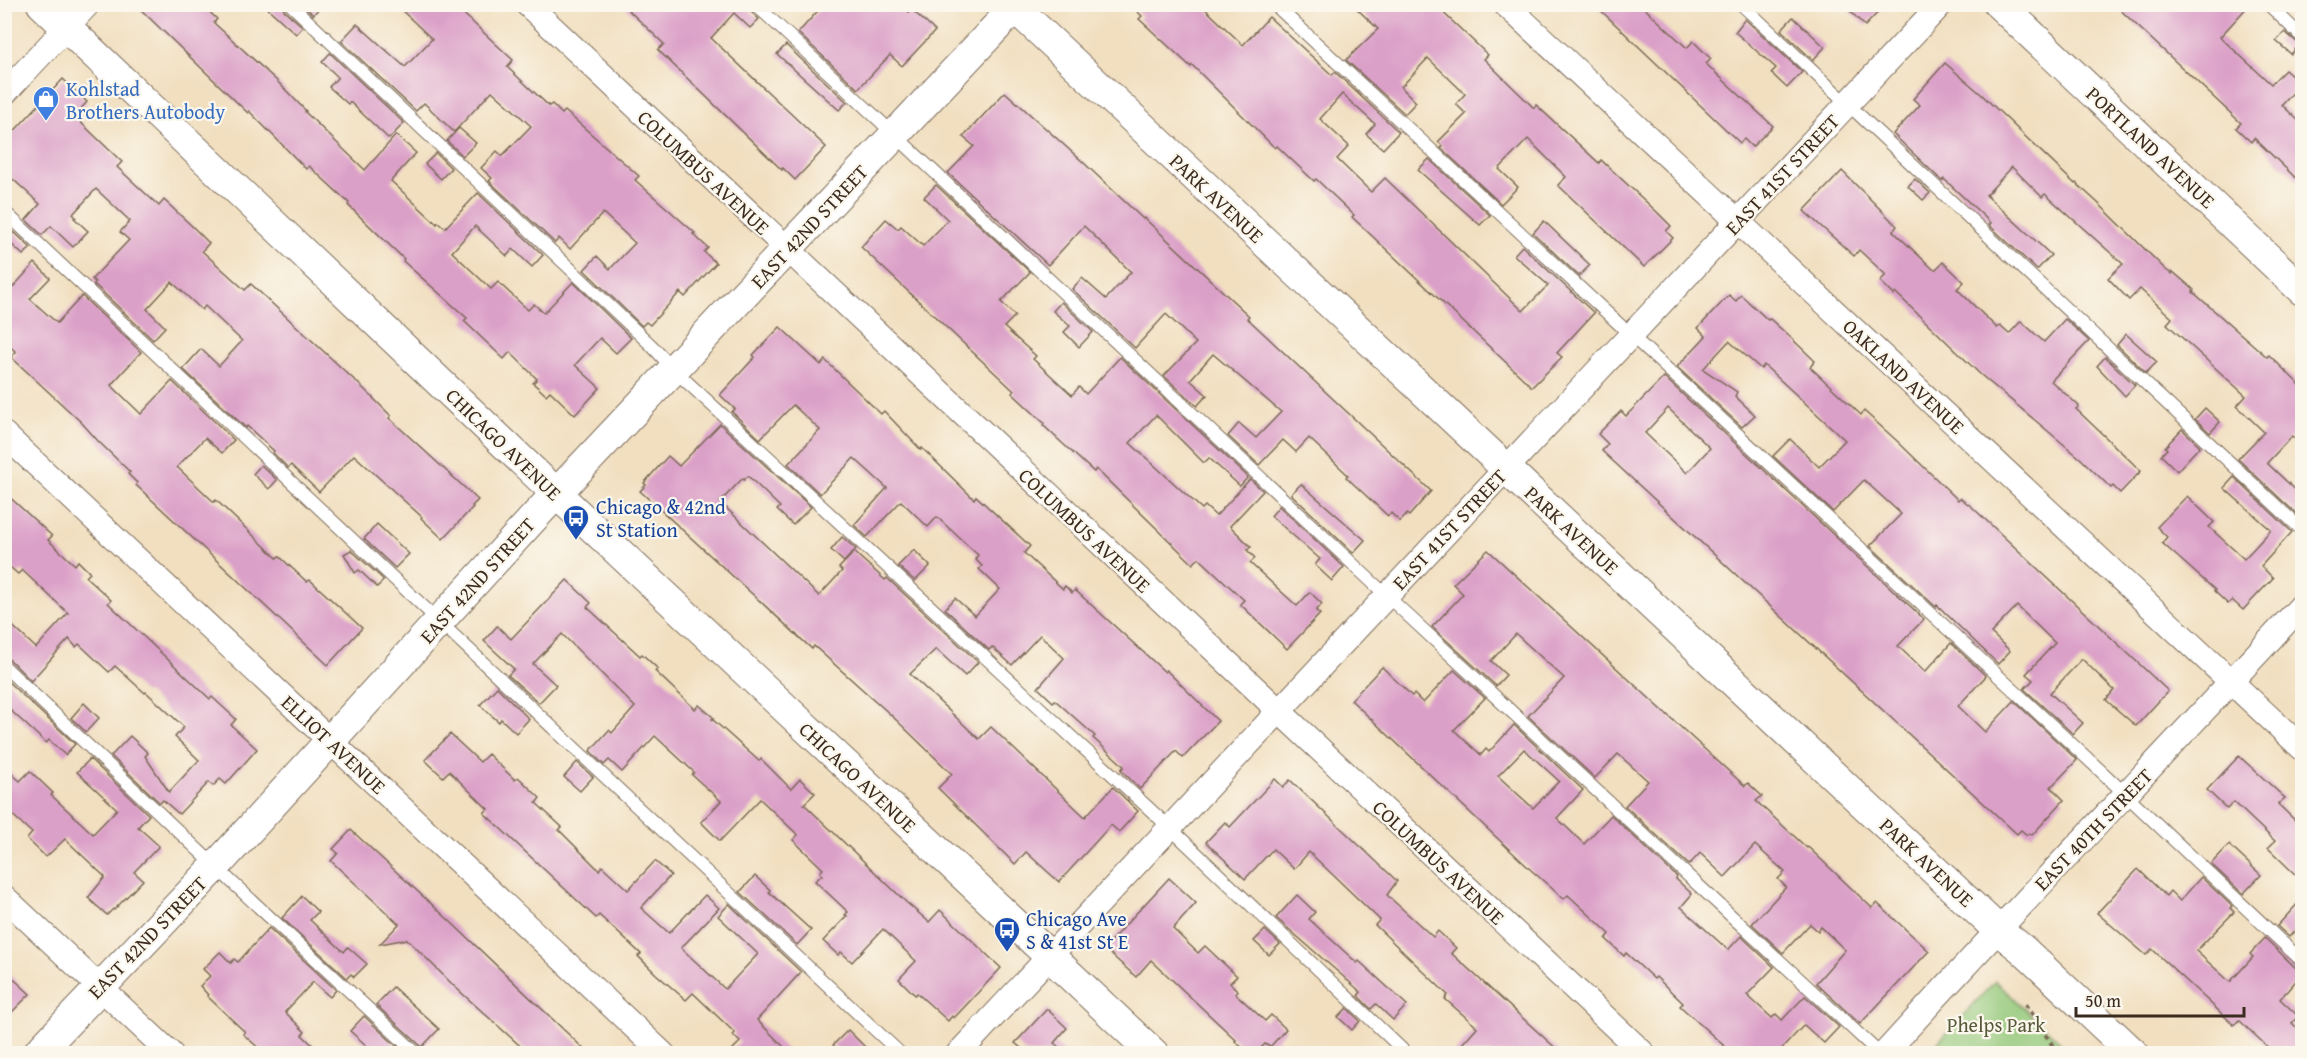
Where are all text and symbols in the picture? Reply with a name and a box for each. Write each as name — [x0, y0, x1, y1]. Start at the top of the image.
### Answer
place label: Kohlstad Brothers Autobody — [66, 74, 225, 126]
street label: PORTLAND AVENUE — [2080, 79, 2222, 215]
shop icon: Kohlstad Brothers Autobody — [31, 84, 61, 122]
street label: COLUMBUS AVENUE — [632, 103, 776, 241]
street label: EAST 41ST STREET — [1718, 107, 1846, 241]
street label: PARK AVENUE — [1163, 147, 1271, 249]
street label: EAST 42ND STREET — [744, 157, 874, 295]
street label: OAKLAND AVENUE — [1837, 312, 1971, 440]
street label: CHICAGO AVENUE — [440, 381, 568, 507]
street label: COLUMBUS AVENUE — [1013, 461, 1157, 599]
street label: EAST 41ST STREET — [1385, 462, 1513, 596]
street label: PARK AVENUE — [1518, 479, 1626, 581]
place label: Chicago & 42nd St Station — [596, 492, 726, 544]
bus stop icon: Chicago & 42nd St Station — [561, 503, 591, 541]
street label: EAST 42ND STREET — [413, 511, 541, 649]
street label: ELLIOT AVENUE — [275, 688, 393, 800]
street label: CHICAGO AVENUE — [793, 715, 923, 839]
street label: EAST 40TH STREET — [2027, 761, 2159, 897]
street label: COLUMBUS AVENUE — [1367, 793, 1511, 931]
street label: PARK AVENUE — [1873, 811, 1981, 913]
street label: EAST 42ND STREET — [81, 869, 213, 1005]
place label: Chicago Ave S & 41st St E — [1026, 904, 1128, 956]
bus stop icon: Chicago Ave S & 41st St E — [992, 915, 1022, 953]
scale bar — [2076, 980, 2244, 1018]
text: 50 m — [2085, 987, 2121, 1014]
park label: Phelps Park — [1947, 1010, 2046, 1039]

